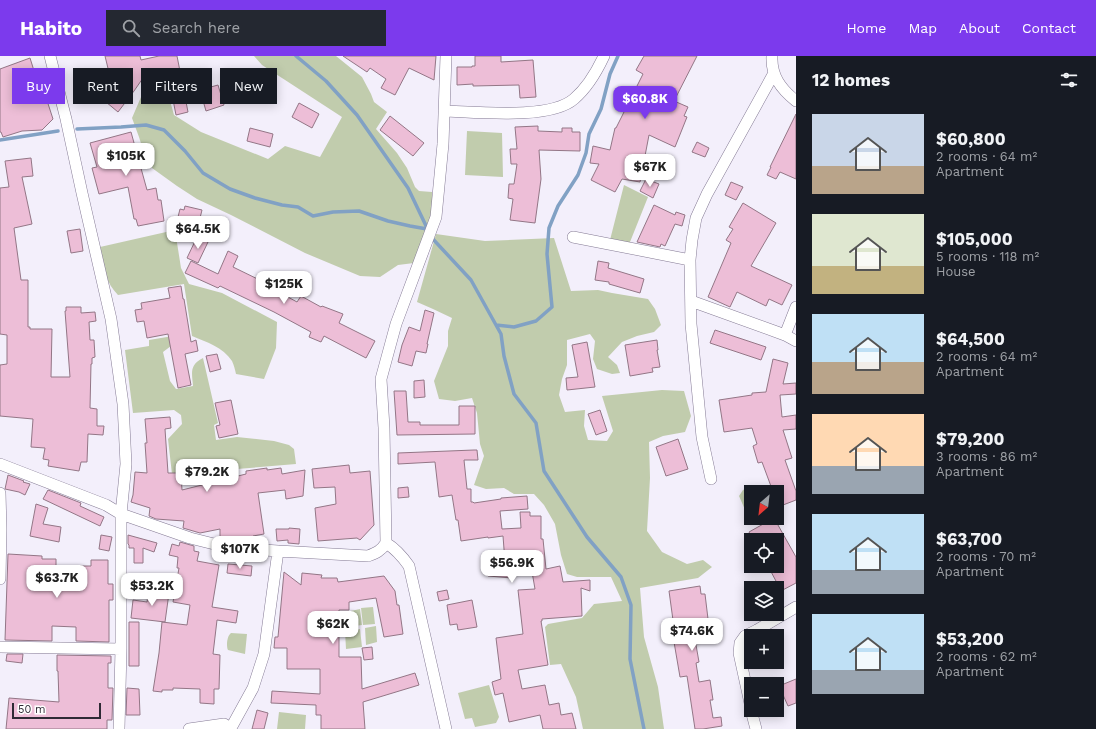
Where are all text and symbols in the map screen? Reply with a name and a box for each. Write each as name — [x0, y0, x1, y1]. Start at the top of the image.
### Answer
search box — [106, 10, 386, 46]
text: Habito — [20, 17, 82, 40]
icon: search — [120, 17, 142, 39]
text: Search here — [152, 19, 240, 37]
text: Home — [846, 20, 886, 36]
text: Map — [908, 20, 937, 36]
text: About — [959, 20, 1000, 36]
text: Contact — [1022, 20, 1076, 36]
chip: Buy — [12, 68, 65, 104]
chip: Rent — [73, 68, 133, 104]
chip: Filters — [141, 68, 212, 104]
chip: New — [220, 68, 277, 104]
icon: filters — [1058, 69, 1080, 91]
text: 12 homes — [812, 70, 890, 90]
pin: $60.8K — [612, 86, 678, 120]
text: $60.8K — [622, 91, 668, 106]
text: $60,800 — [936, 129, 1006, 149]
icon: home — [844, 130, 892, 178]
pin: $105K — [98, 143, 154, 177]
text: $105K — [107, 148, 145, 163]
text: 2 rooms · 64 m² — [936, 149, 1037, 164]
pin: $67K — [626, 154, 674, 188]
text: $67K — [634, 159, 666, 174]
text: Apartment — [936, 164, 1004, 179]
pin: $64.5K — [165, 216, 231, 250]
text: $64.5K — [175, 221, 221, 236]
text: $105,000 — [936, 229, 1013, 249]
icon: home — [844, 230, 892, 278]
text: 5 rooms · 118 m² — [936, 249, 1039, 264]
text: House — [936, 264, 976, 279]
pin: $125K — [256, 271, 312, 305]
text: $125K — [265, 276, 303, 291]
text: $64,500 — [936, 329, 1005, 349]
icon: home — [844, 330, 892, 378]
text: 2 rooms · 64 m² — [936, 349, 1037, 364]
text: Apartment — [936, 364, 1004, 379]
text: $79,200 — [936, 429, 1005, 449]
icon: home — [844, 430, 892, 478]
text: 3 rooms · 86 m² — [936, 449, 1037, 464]
pin: $79.2K — [174, 459, 240, 493]
text: $79.2K — [185, 464, 229, 479]
text: Apartment — [936, 464, 1004, 479]
north arrow — [744, 485, 784, 525]
map controls — [744, 485, 784, 717]
text: $63,700 — [936, 529, 1002, 549]
icon: home — [844, 530, 892, 578]
button: locate — [744, 533, 784, 573]
pin: $107K — [212, 536, 268, 570]
text: $107K — [221, 541, 259, 556]
text: 2 rooms · 70 m² — [936, 549, 1036, 564]
pin: $56.9K — [479, 550, 545, 584]
text: $56.9K — [490, 555, 534, 570]
text: Apartment — [936, 564, 1004, 579]
pin: $63.7K — [24, 565, 90, 599]
text: $63.7K — [35, 570, 79, 585]
pin: $53.2K — [119, 573, 185, 607]
text: $53.2K — [130, 578, 174, 593]
button: layers — [744, 581, 784, 621]
pin: $62K — [309, 611, 357, 645]
text: $62K — [316, 616, 350, 631]
pin: $74.6K — [659, 618, 725, 652]
text: $74.6K — [670, 623, 714, 638]
button: + — [744, 629, 784, 669]
text: $53,200 — [936, 629, 1004, 649]
icon: home — [844, 630, 892, 678]
text: 2 rooms · 62 m² — [936, 649, 1037, 664]
text: Apartment — [936, 664, 1004, 679]
button: − — [744, 677, 784, 717]
scale bar — [12, 701, 101, 720]
text: 50 m — [18, 703, 45, 716]

